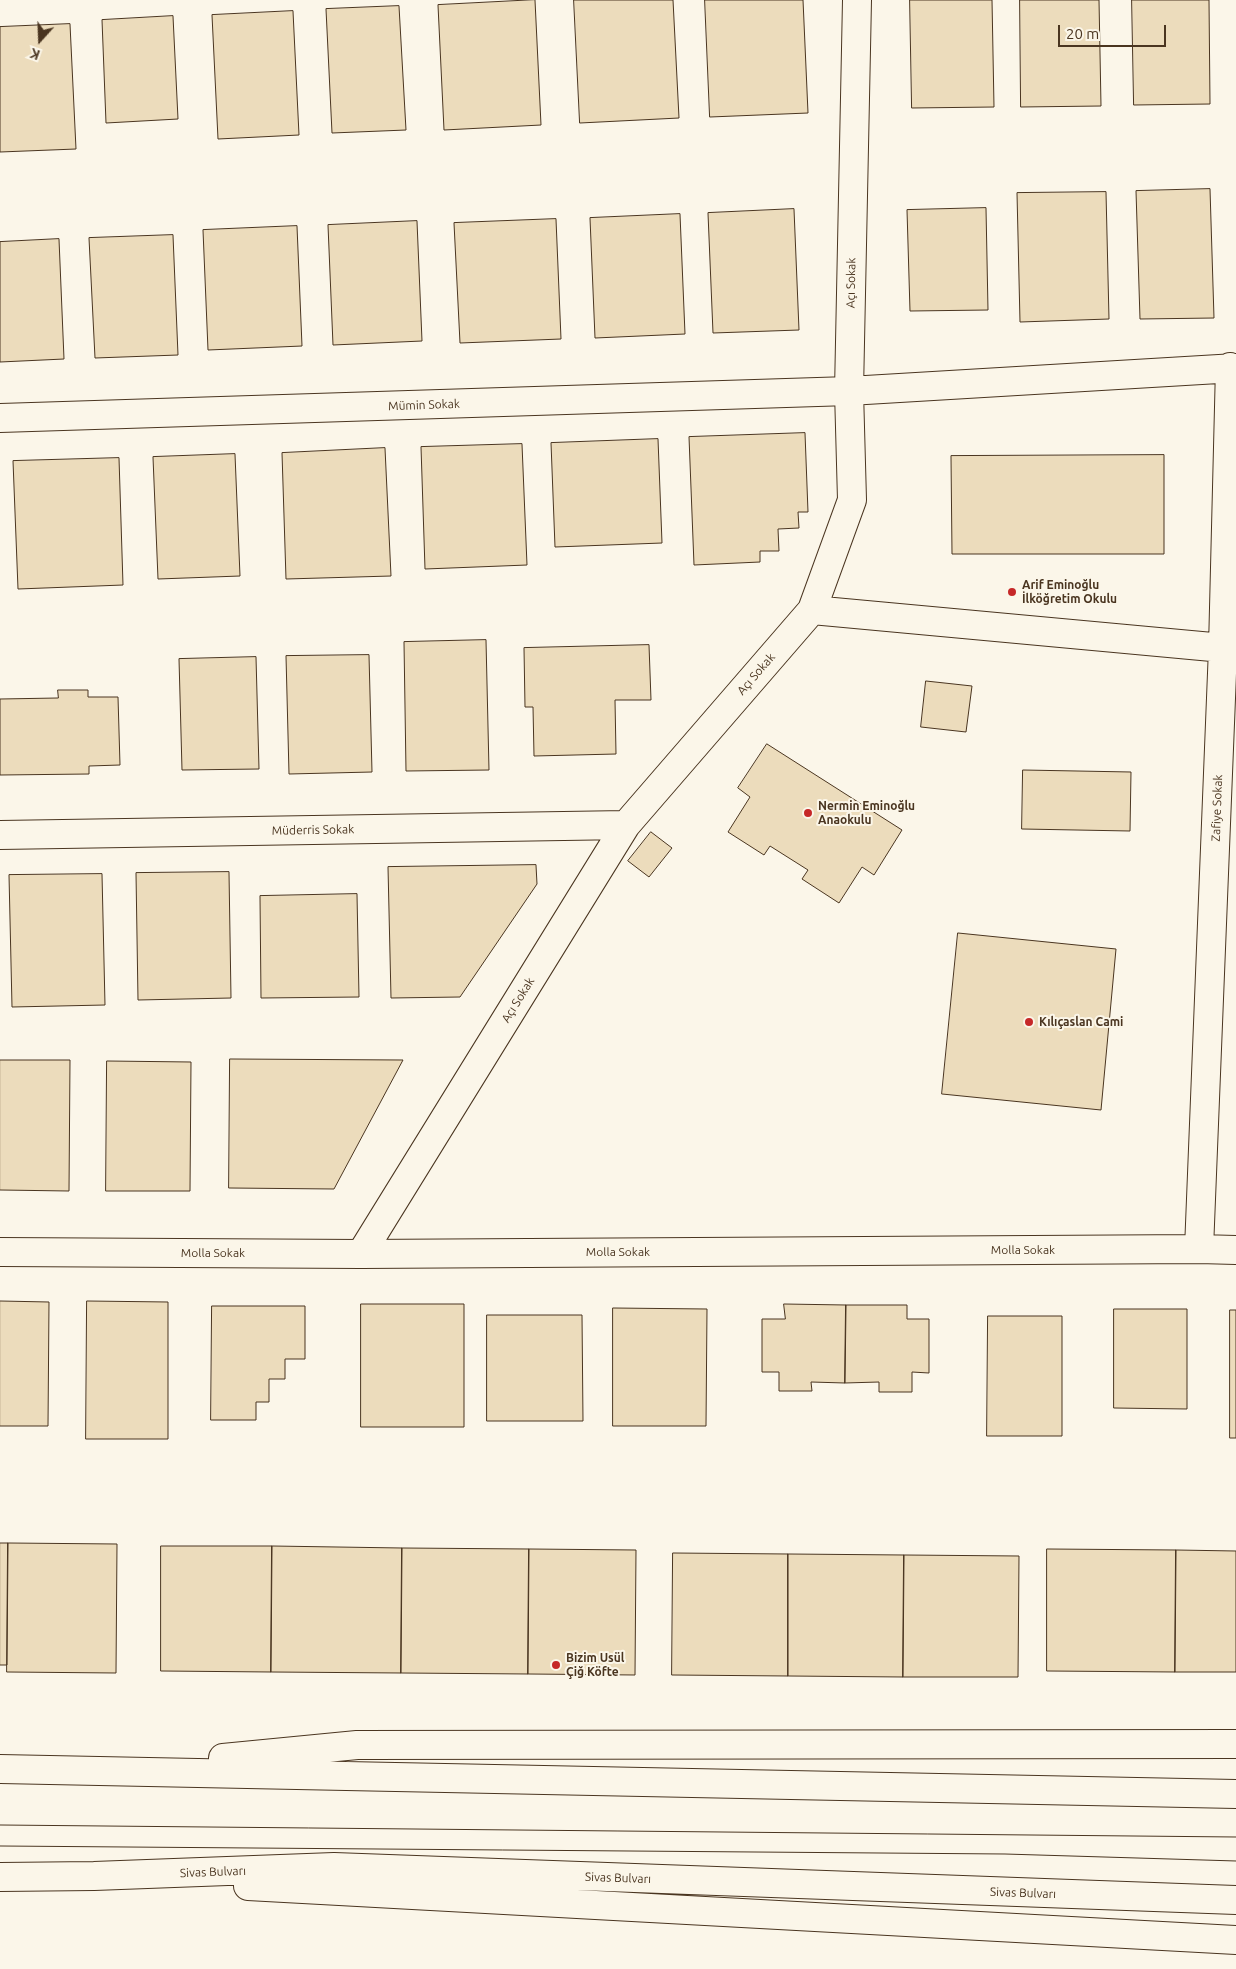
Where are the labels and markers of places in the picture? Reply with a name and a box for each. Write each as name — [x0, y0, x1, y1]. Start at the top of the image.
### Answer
place label: Arif Eminoğlu İlköğretim Okulu — [1022, 578, 1117, 606]
marker: Arif Eminoğlu İlköğretim Okulu — [1006, 586, 1018, 598]
place label: Nermin Eminoğlu Anaokulu — [818, 799, 915, 827]
marker: Nermin Eminoğlu Anaokulu — [802, 807, 814, 819]
place label: Kılıçaslan Cami — [1039, 1015, 1123, 1029]
marker: Kılıçaslan Cami — [1023, 1016, 1035, 1028]
place label: Bizim Usül Çiğ Köfte — [566, 1651, 624, 1679]
marker: Bizim Usül Çiğ Köfte — [550, 1659, 562, 1671]

